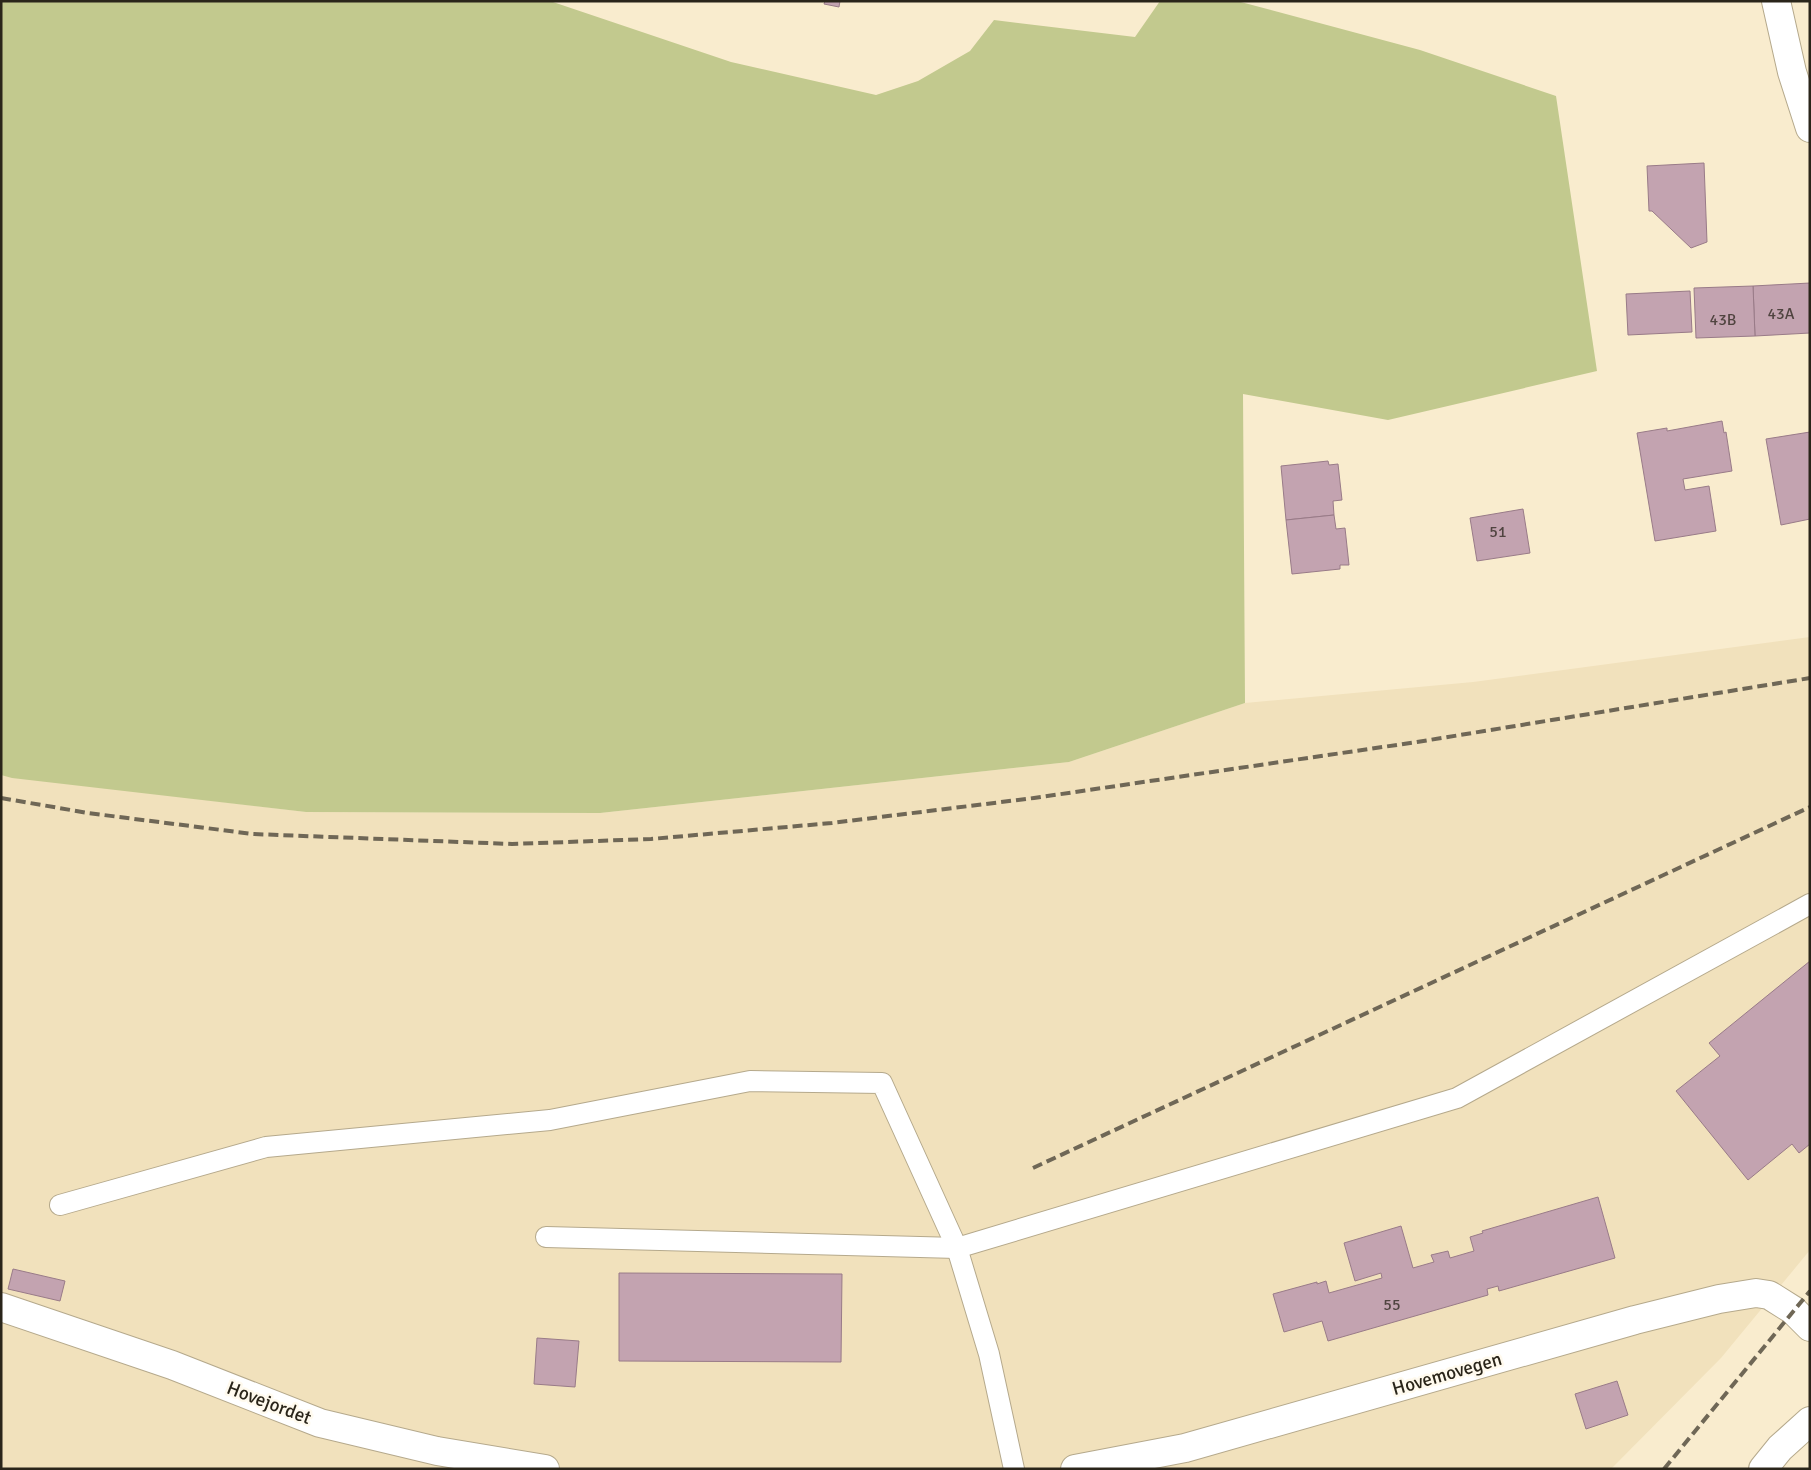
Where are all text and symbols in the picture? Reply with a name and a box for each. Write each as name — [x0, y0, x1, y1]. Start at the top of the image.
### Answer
house number: 43A — [1767, 304, 1795, 324]
house number: 43B — [1710, 310, 1736, 330]
house number: 51 — [1489, 522, 1507, 542]
house number: 55 — [1383, 1295, 1401, 1315]
street label: Hovemovegen — [1389, 1347, 1505, 1401]
street label: Hovejordet — [223, 1376, 315, 1430]

